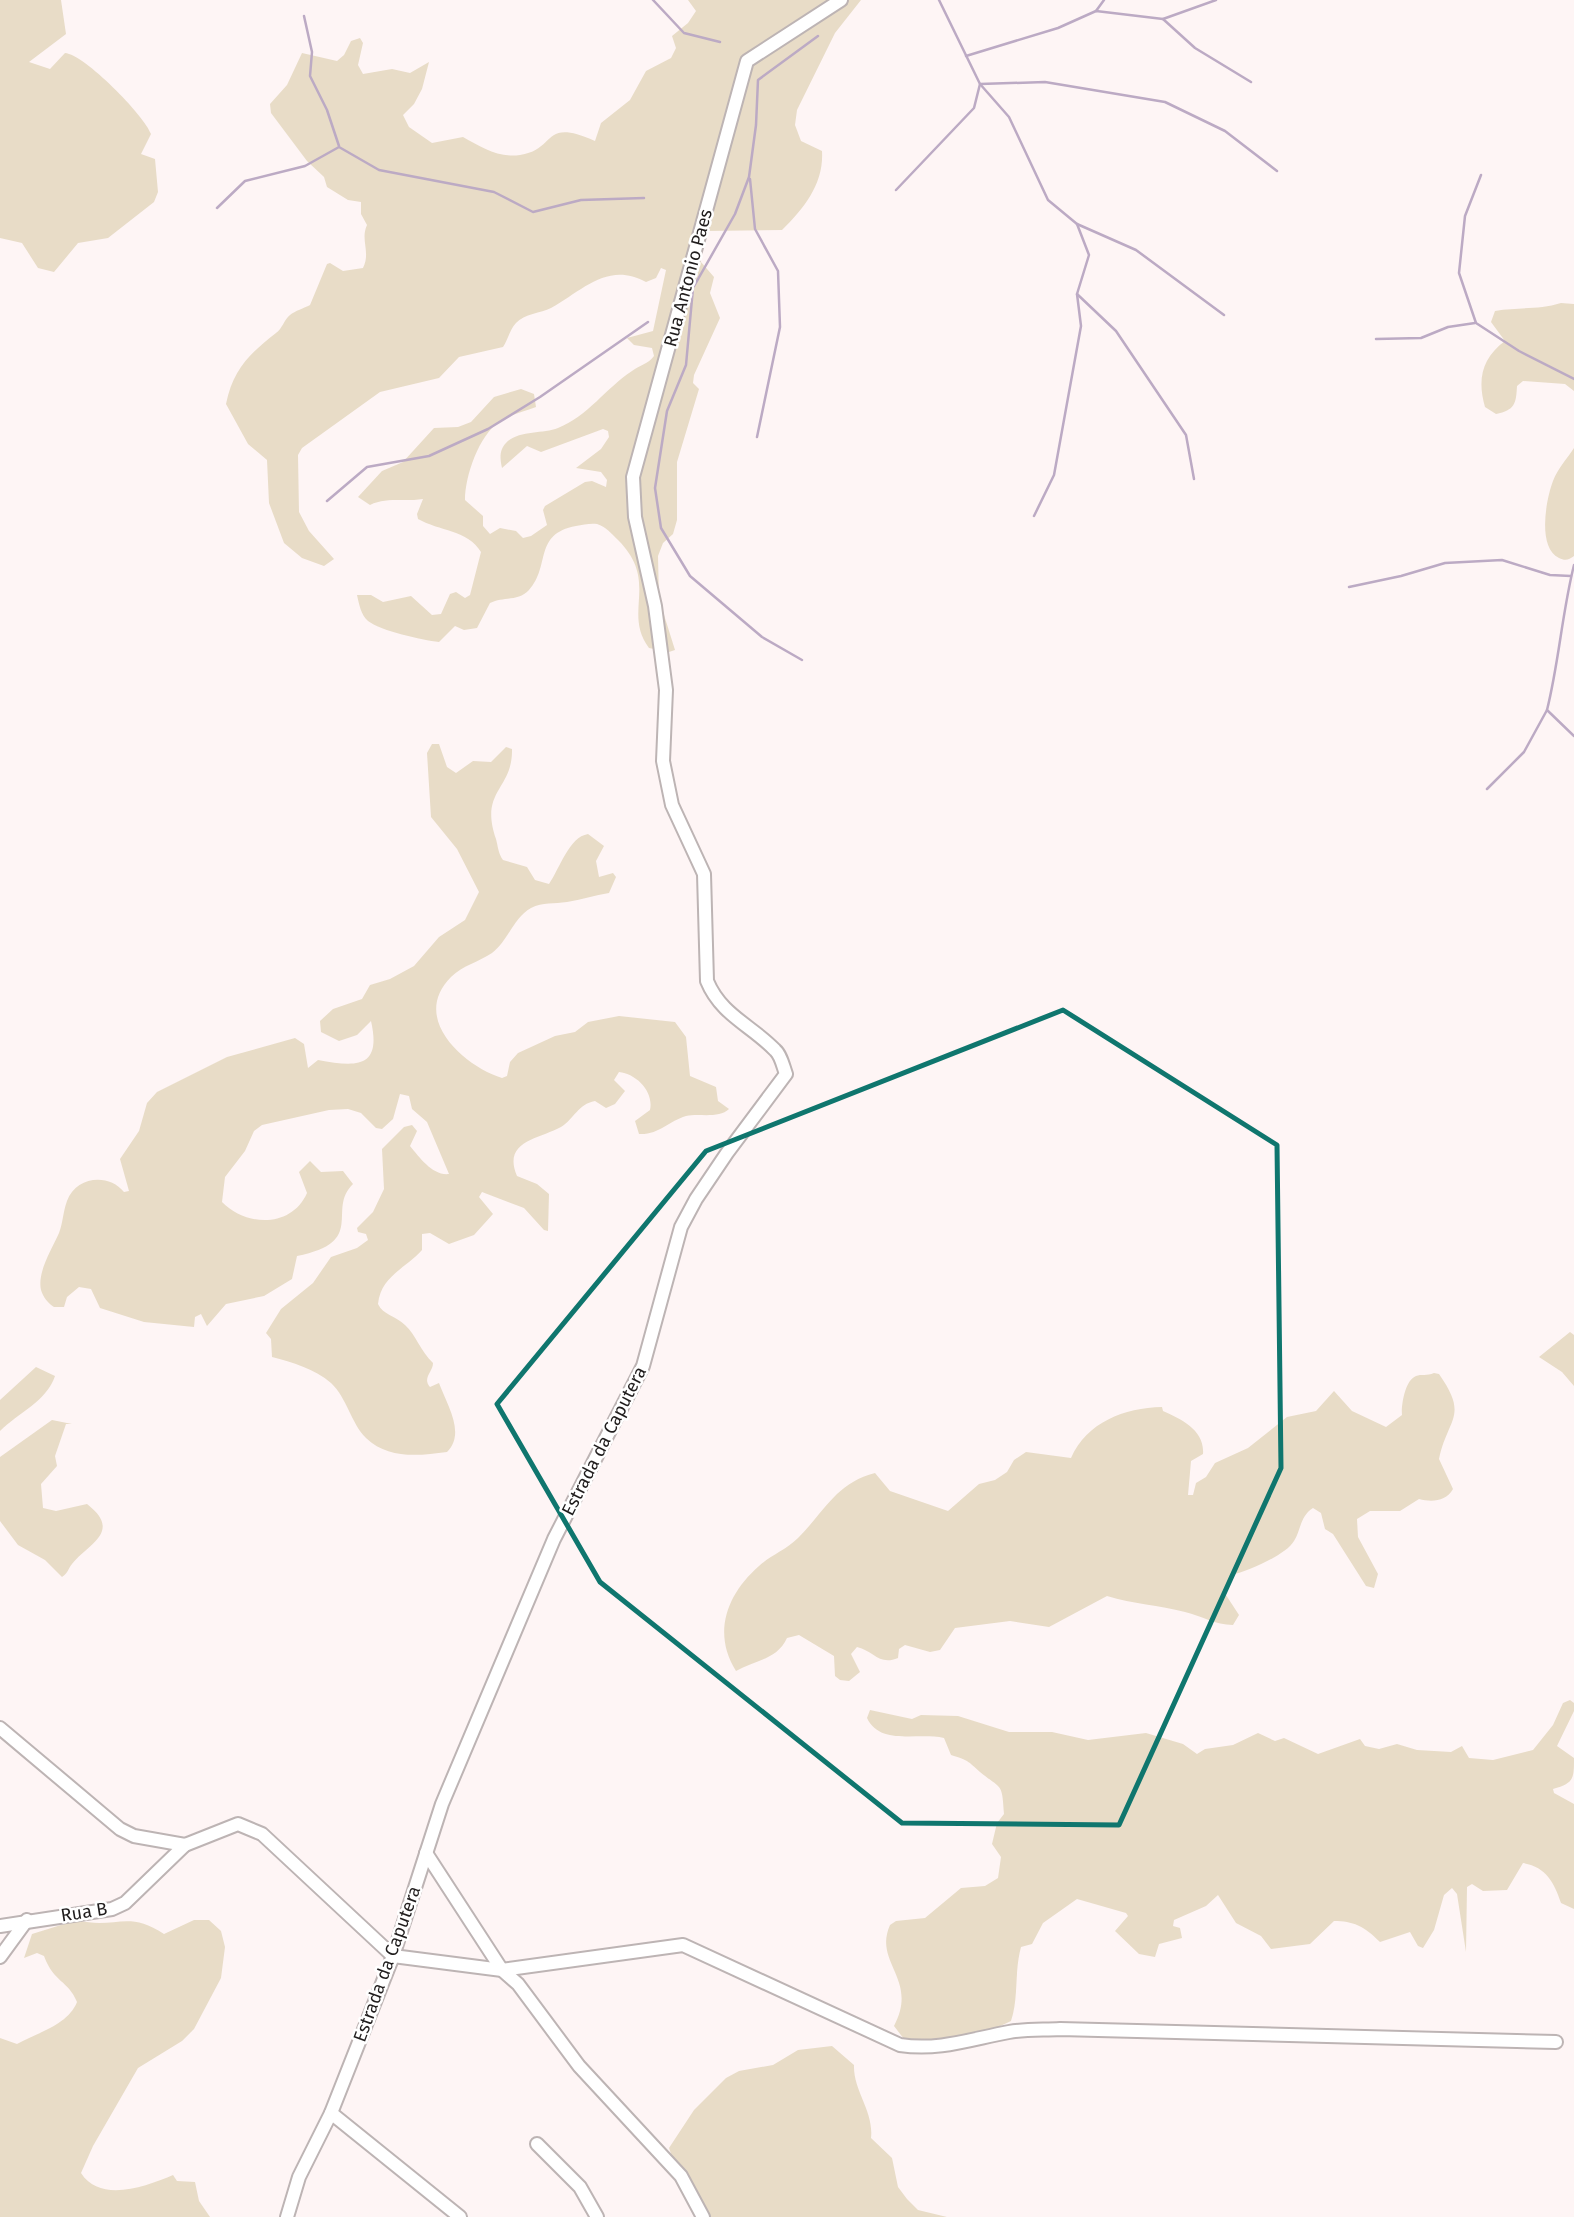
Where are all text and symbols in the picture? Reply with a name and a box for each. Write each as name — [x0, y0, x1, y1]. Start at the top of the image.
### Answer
street label: Rua Antonio Paes — [659, 207, 717, 349]
street label: Estrada da Caputera — [557, 1363, 651, 1519]
street label: Estrada da Caputera — [349, 1883, 425, 2045]
street label: Rua B — [59, 1897, 109, 1927]

